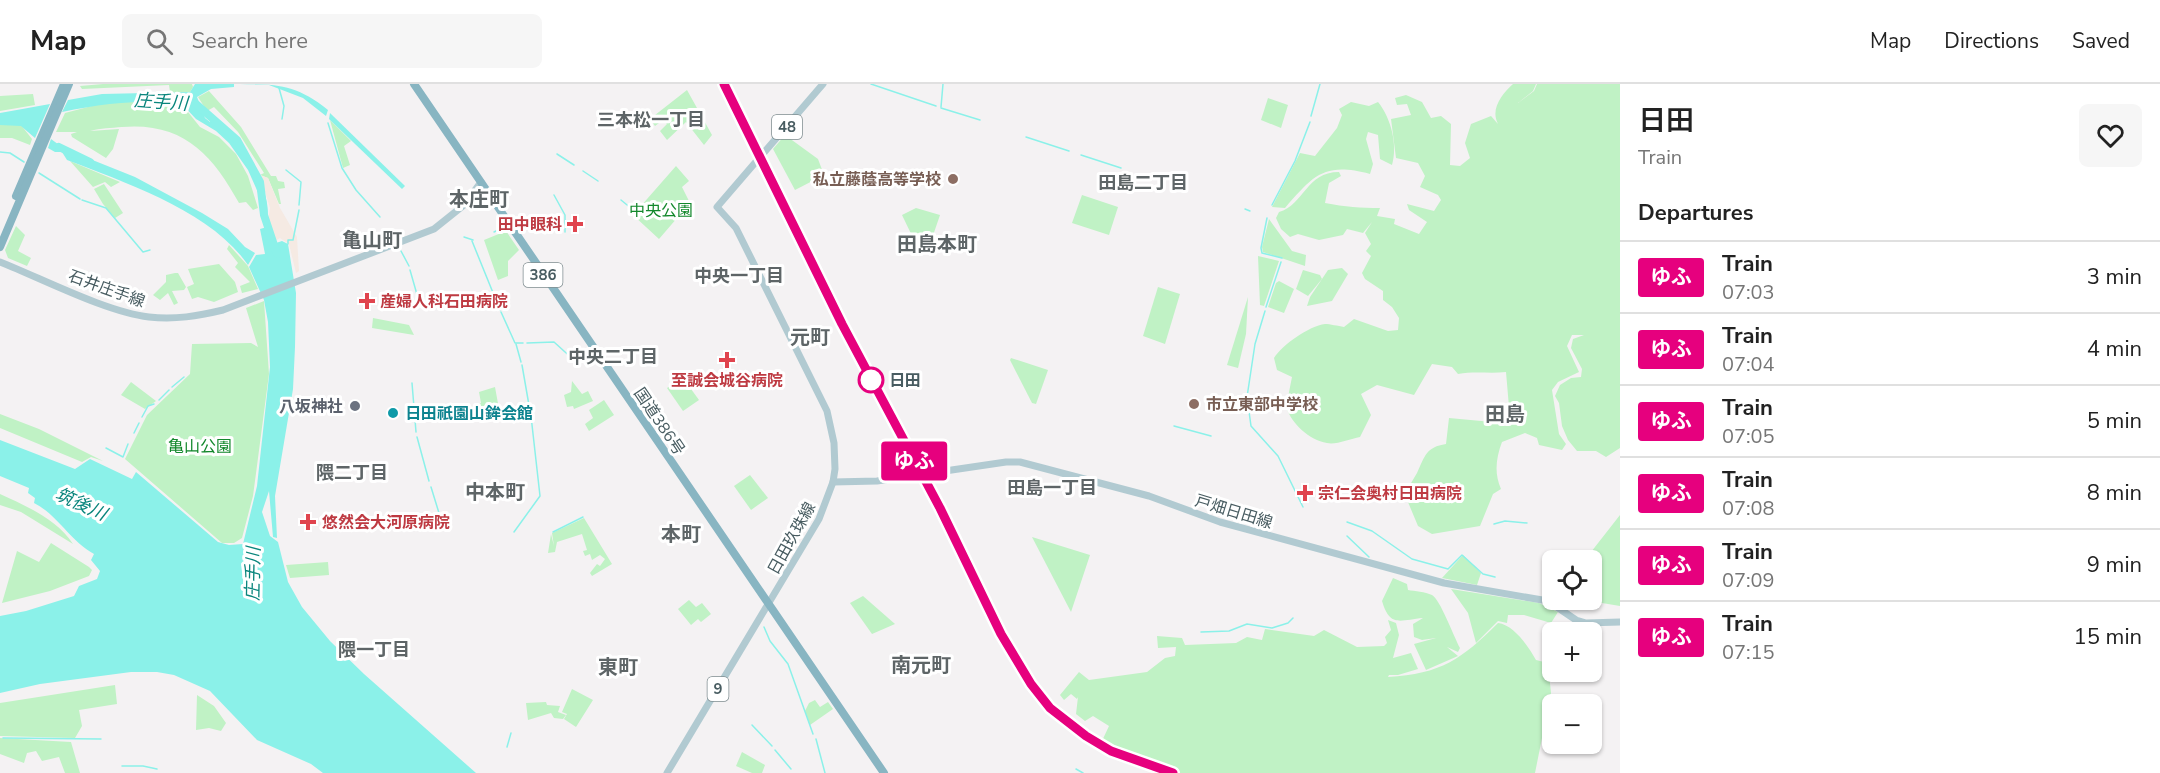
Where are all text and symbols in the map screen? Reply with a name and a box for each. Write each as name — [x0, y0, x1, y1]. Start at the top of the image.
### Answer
search box — [122, 14, 542, 68]
text: Map — [30, 22, 86, 60]
icon: search — [143, 25, 176, 58]
text: Search here — [191, 26, 308, 56]
text: Map — [1870, 27, 1911, 55]
text: Directions — [1944, 27, 2039, 55]
text: Saved — [2072, 27, 2130, 55]
water label: 庄手川 — [133, 88, 191, 116]
text: 日田 — [1638, 102, 1694, 140]
button: heart — [2079, 104, 2142, 167]
district label: 三本松一丁目 — [597, 108, 705, 132]
road number: 48 — [772, 115, 802, 139]
text: Train — [1638, 144, 1682, 171]
place label: 私立藤蔭高等学校 — [813, 169, 941, 191]
district label: 田島二丁目 — [1098, 171, 1188, 195]
marker: 私立藤蔭高等学校 — [946, 172, 960, 186]
district label: 本庄町 — [449, 186, 509, 213]
text: Departures — [1638, 198, 1753, 228]
park label: 中央公園 — [629, 200, 693, 222]
place label: 田中眼科 — [498, 214, 562, 236]
marker: 田中眼科 — [566, 215, 584, 233]
district label: 亀山町 — [342, 227, 402, 254]
district label: 田島本町 — [897, 231, 977, 258]
text: Train — [1722, 249, 1773, 279]
text: 3 min — [2087, 262, 2142, 292]
road number: 386 — [524, 263, 562, 287]
text: ゆふ — [1650, 263, 1692, 291]
district label: 中央一丁目 — [694, 264, 784, 288]
street label: 石井庄手線 — [65, 265, 148, 313]
text: 07:03 — [1722, 279, 1775, 306]
place label: 産婦人科石田病院 — [380, 291, 508, 313]
marker: 産婦人科石田病院 — [358, 292, 376, 310]
text: Train — [1722, 321, 1773, 351]
district label: 元町 — [790, 324, 830, 351]
text: 4 min — [2087, 334, 2142, 364]
text: ゆふ — [1650, 335, 1692, 363]
district label: 中央二丁目 — [568, 345, 658, 369]
marker: 至誠会城谷病院 — [718, 351, 736, 369]
text: 07:04 — [1722, 351, 1775, 378]
marker: 日田 — [858, 367, 884, 393]
place label: 至誠会城谷病院 — [671, 370, 783, 392]
place label: 日田 — [889, 370, 921, 392]
street label: 国道386号 — [629, 384, 690, 460]
text: Train — [1722, 393, 1773, 423]
place label: 市立東部中学校 — [1206, 394, 1318, 416]
place label: 八坂神社 — [279, 396, 343, 418]
marker: 市立東部中学校 — [1187, 397, 1201, 411]
marker: 八坂神社 — [348, 399, 362, 413]
district label: 田島 — [1485, 401, 1525, 428]
place label: 日田祇園山鉾会館 — [405, 403, 533, 425]
marker: 日田祇園山鉾会館 — [386, 406, 400, 420]
text: 5 min — [2087, 406, 2142, 436]
text: ゆふ — [1650, 407, 1692, 435]
text: 07:05 — [1722, 423, 1775, 450]
park label: 亀山公園 — [168, 436, 232, 458]
line badge: ゆふ — [887, 442, 941, 481]
text: ゆふ — [893, 447, 935, 475]
district label: 隈二丁目 — [316, 461, 388, 485]
text: Train — [1722, 465, 1773, 495]
district label: 田島一丁目 — [1007, 476, 1097, 500]
text: 8 min — [2087, 478, 2142, 508]
district label: 中本町 — [465, 479, 525, 506]
text: ゆふ — [1650, 479, 1692, 507]
water label: 筑後川 — [51, 482, 112, 527]
place label: 宗仁会奥村日田病院 — [1318, 483, 1462, 505]
marker: 宗仁会奥村日田病院 — [1296, 484, 1314, 502]
street label: 戸畑日田線 — [1192, 490, 1275, 534]
text: 07:08 — [1722, 495, 1775, 522]
street label: 日田玖珠線 — [763, 498, 821, 579]
place label: 悠然会大河原病院 — [322, 512, 450, 534]
marker: 悠然会大河原病院 — [299, 513, 317, 531]
district label: 本町 — [661, 521, 701, 548]
text: Train — [1722, 537, 1773, 567]
water label: 庄手川 — [241, 545, 266, 601]
map controls — [1542, 550, 1602, 754]
button: locate — [1542, 550, 1602, 610]
text: 9 min — [2087, 550, 2142, 580]
text: ゆふ — [1650, 551, 1692, 579]
text: 07:09 — [1722, 567, 1775, 594]
text: Train — [1722, 609, 1773, 639]
button: + — [1542, 622, 1602, 682]
text: 15 min — [2074, 622, 2142, 652]
text: ゆふ — [1650, 623, 1692, 651]
district label: 隈一丁目 — [338, 638, 410, 662]
text: 07:15 — [1722, 639, 1775, 666]
district label: 南元町 — [891, 652, 951, 679]
district label: 東町 — [598, 654, 638, 681]
road number: 9 — [708, 677, 728, 701]
button: − — [1542, 694, 1602, 754]

